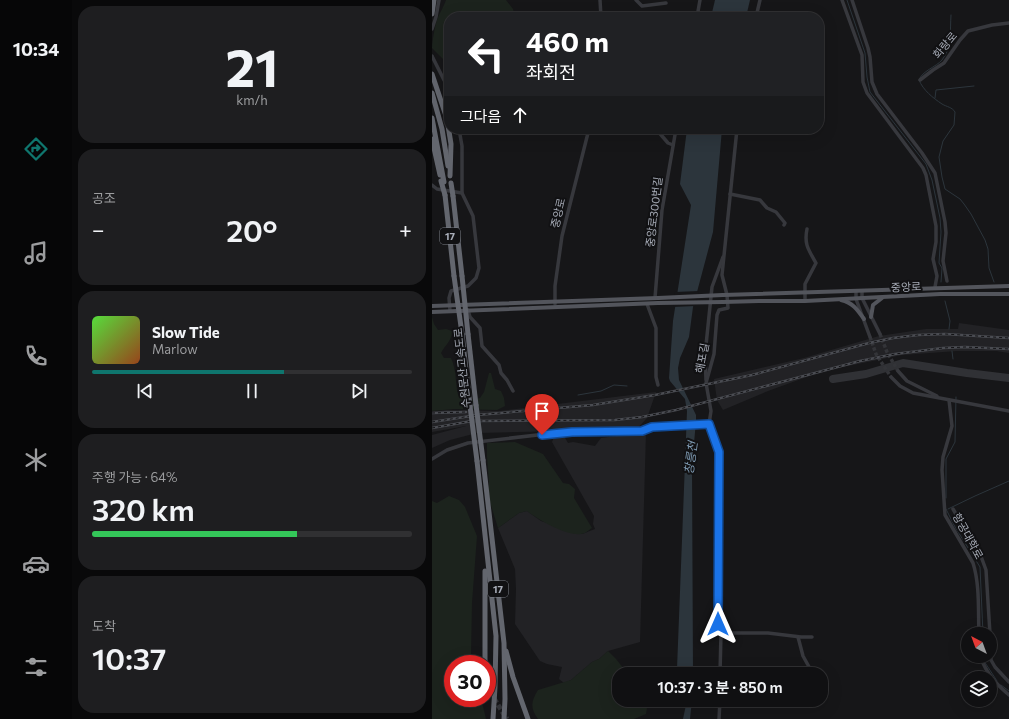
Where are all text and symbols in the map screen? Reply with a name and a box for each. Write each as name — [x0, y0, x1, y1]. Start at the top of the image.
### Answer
text: 460 m — [526, 24, 609, 58]
icon: left — [460, 28, 512, 80]
street label: 화랑로 — [930, 29, 959, 60]
text: 21 — [225, 34, 279, 98]
text: 10:34 — [13, 38, 59, 60]
text: 좌회전 — [526, 61, 576, 83]
text: km/h — [236, 92, 268, 108]
icon: ahead — [509, 104, 531, 126]
text: 그다음 — [460, 107, 501, 125]
icon: directions — [22, 135, 50, 163]
street label: 중앙로300번길 — [643, 176, 664, 248]
text: 공조 — [92, 190, 116, 206]
street label: 중앙로 — [548, 197, 567, 229]
text: 20° — [226, 211, 277, 248]
text: − — [92, 216, 105, 243]
text: + — [399, 216, 412, 243]
road number: 17 — [440, 228, 460, 244]
icon: music — [22, 239, 50, 267]
street label: 중앙로 — [890, 279, 921, 294]
text: Slow Tide — [152, 323, 220, 341]
street label: 수원문산고속도로 — [451, 327, 472, 409]
text: Marlow — [152, 341, 198, 357]
icon: phone — [22, 342, 50, 370]
street label: 해포길 — [692, 342, 711, 374]
icon: previous — [134, 380, 156, 402]
icon: pause — [241, 380, 263, 402]
icon: next — [348, 380, 370, 402]
pin — [525, 394, 559, 435]
icon: arrive — [531, 400, 553, 422]
water label: 창릉천 — [681, 439, 700, 475]
icon: climate — [22, 446, 50, 474]
text: 주행 가능 · 64% — [92, 469, 178, 485]
text: 320 km — [92, 490, 195, 527]
street label: 항공대학로 — [950, 510, 986, 561]
icon: car — [22, 550, 50, 578]
road number: 17 — [488, 581, 508, 597]
position arrow — [697, 603, 739, 645]
text: 도착 — [92, 618, 116, 634]
north arrow — [961, 627, 997, 663]
map controls — [961, 627, 997, 707]
text: 10:37 — [92, 639, 166, 676]
icon: filters — [22, 653, 50, 681]
speed limit sign: 30 — [444, 655, 496, 707]
button: layers — [961, 671, 997, 707]
text: 10:37 · 3 분 · 850 m — [657, 678, 783, 696]

